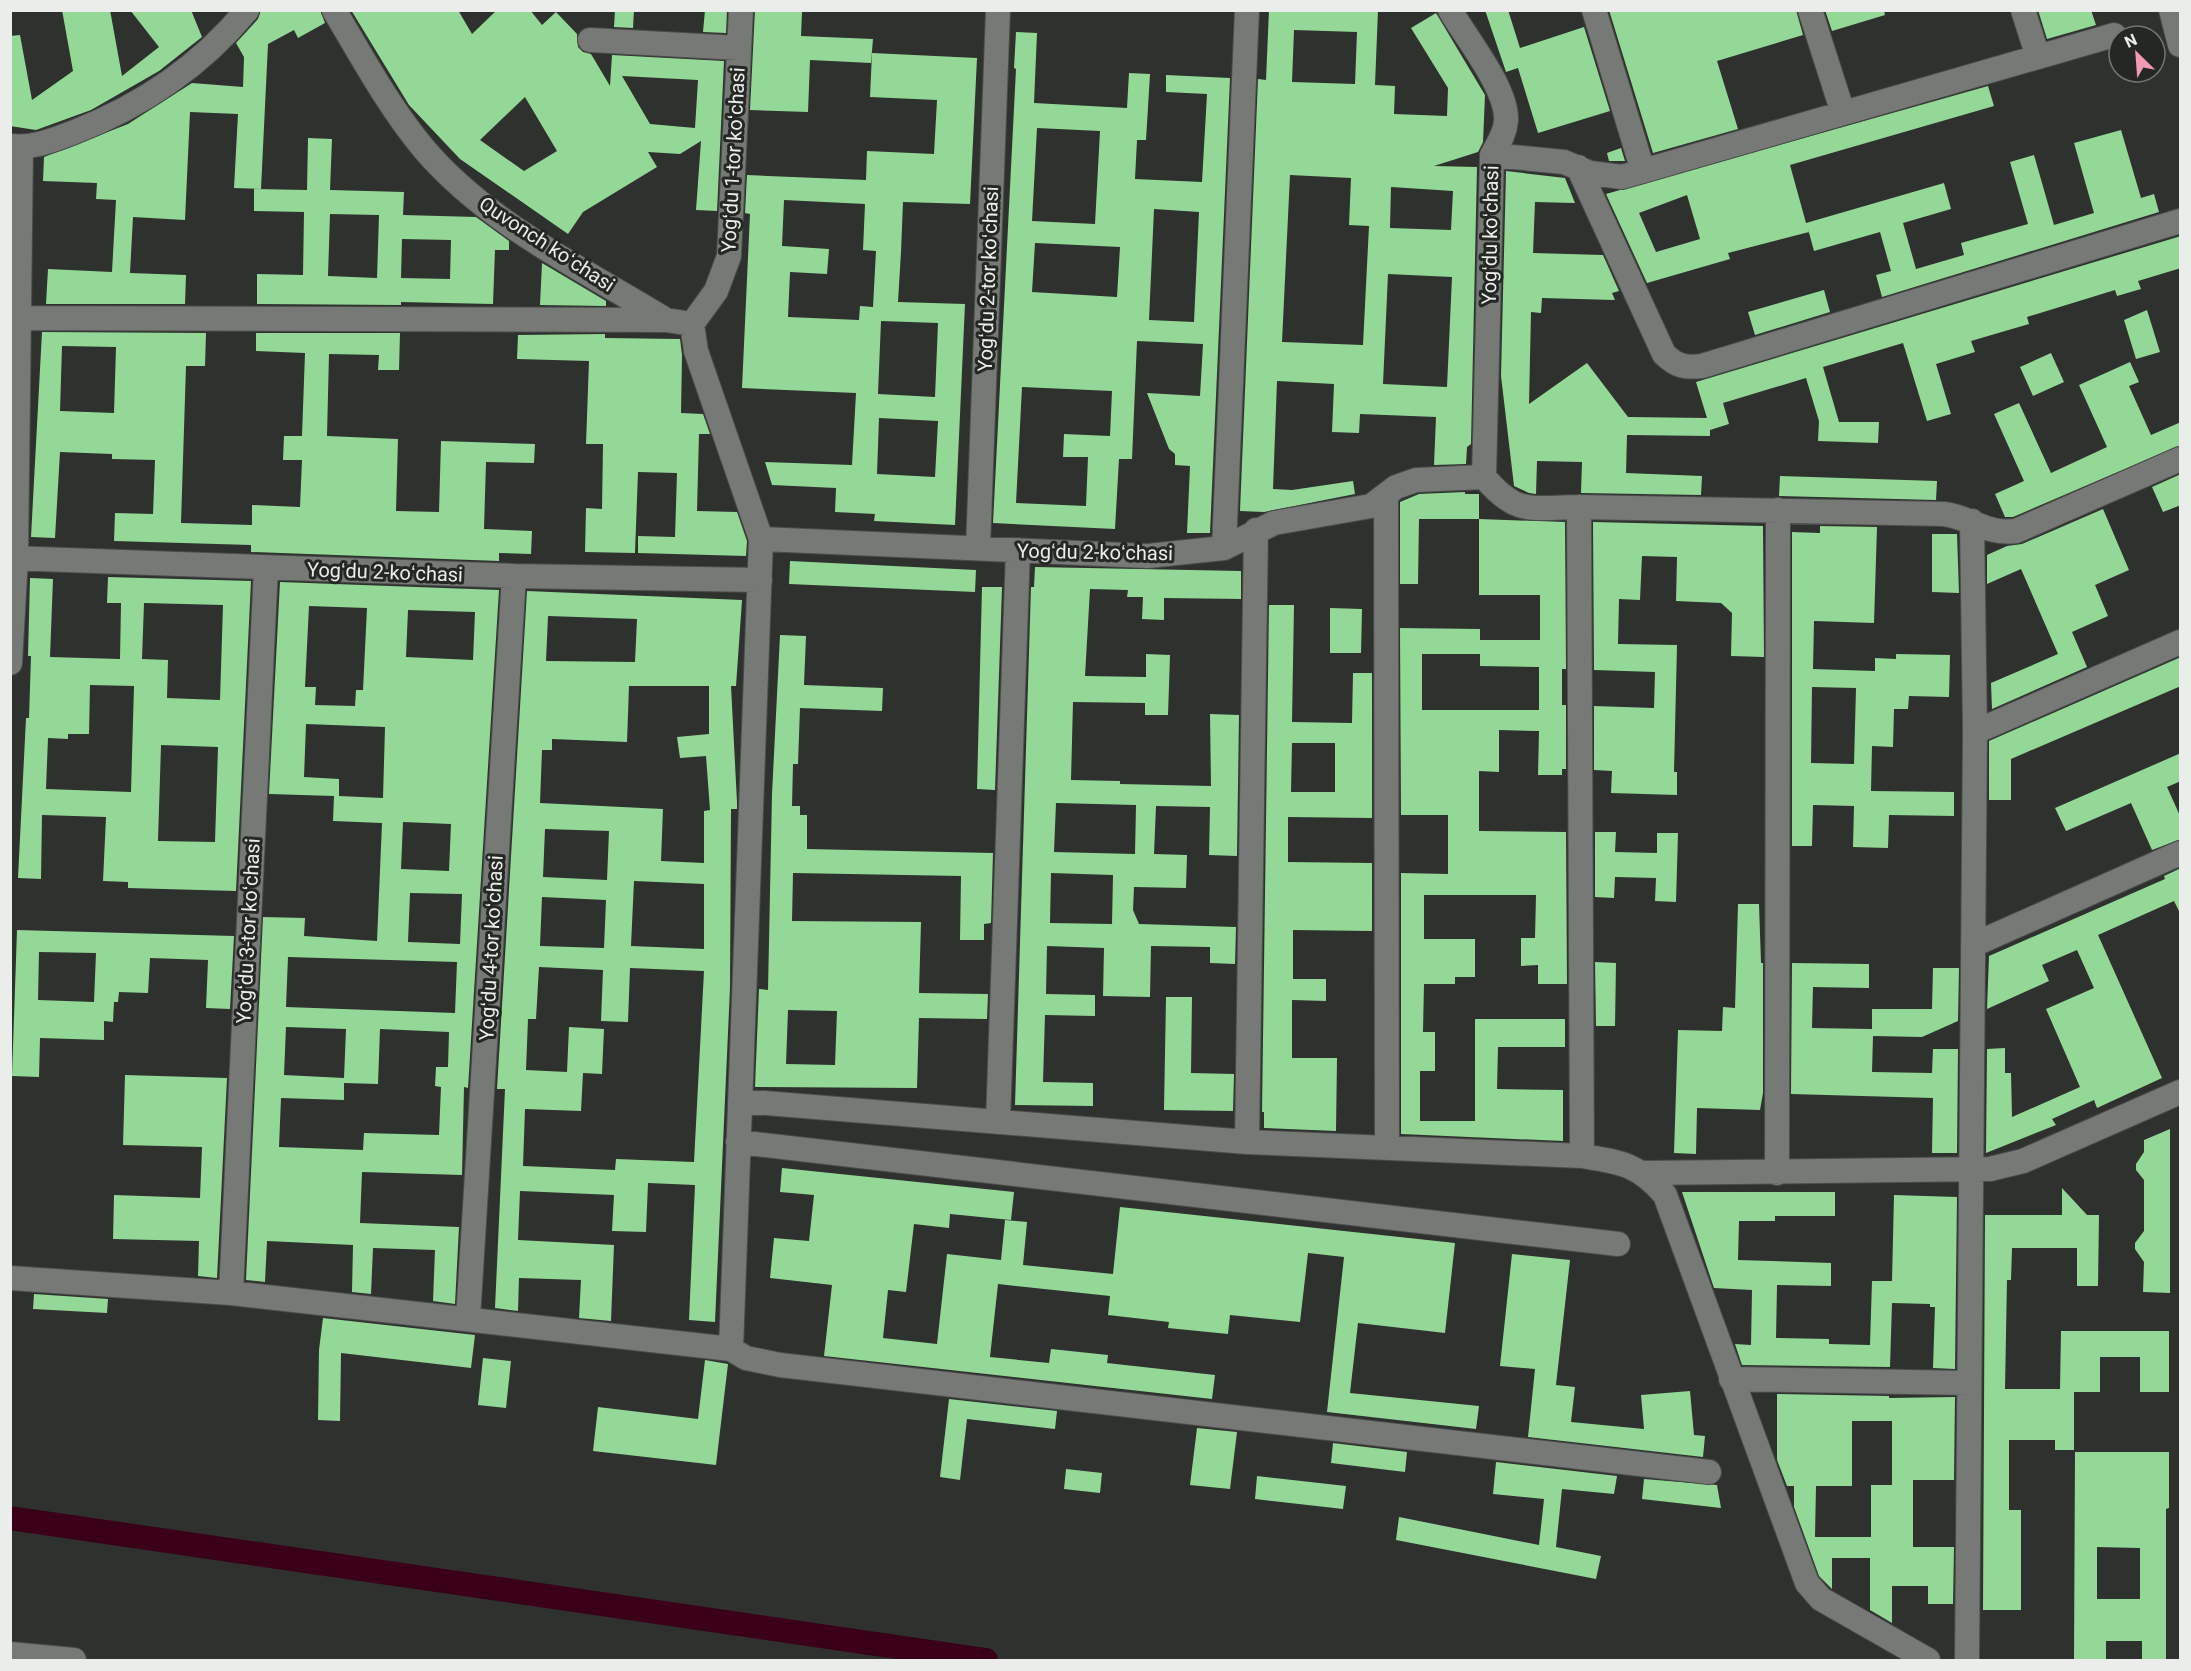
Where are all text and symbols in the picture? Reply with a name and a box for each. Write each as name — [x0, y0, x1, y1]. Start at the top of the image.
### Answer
north arrow — [2107, 24, 2167, 84]
text: N — [2122, 30, 2140, 52]
street label: Yogʻdu 1-tor koʻchasi — [716, 67, 750, 253]
street label: Yogʻdu koʻchasi — [1477, 165, 1503, 305]
street label: Yogʻdu 2-tor koʻchasi — [973, 186, 1003, 372]
street label: Quvonch koʻchasi — [475, 191, 619, 297]
street label: Yogʻdu 2-koʻchasi — [1017, 539, 1173, 565]
street label: Yogʻdu 2-koʻchasi — [307, 557, 463, 587]
street label: Yogʻdu 3-tor koʻchasi — [231, 838, 265, 1024]
street label: Yogʻdu 4-tor koʻchasi — [474, 855, 508, 1041]

